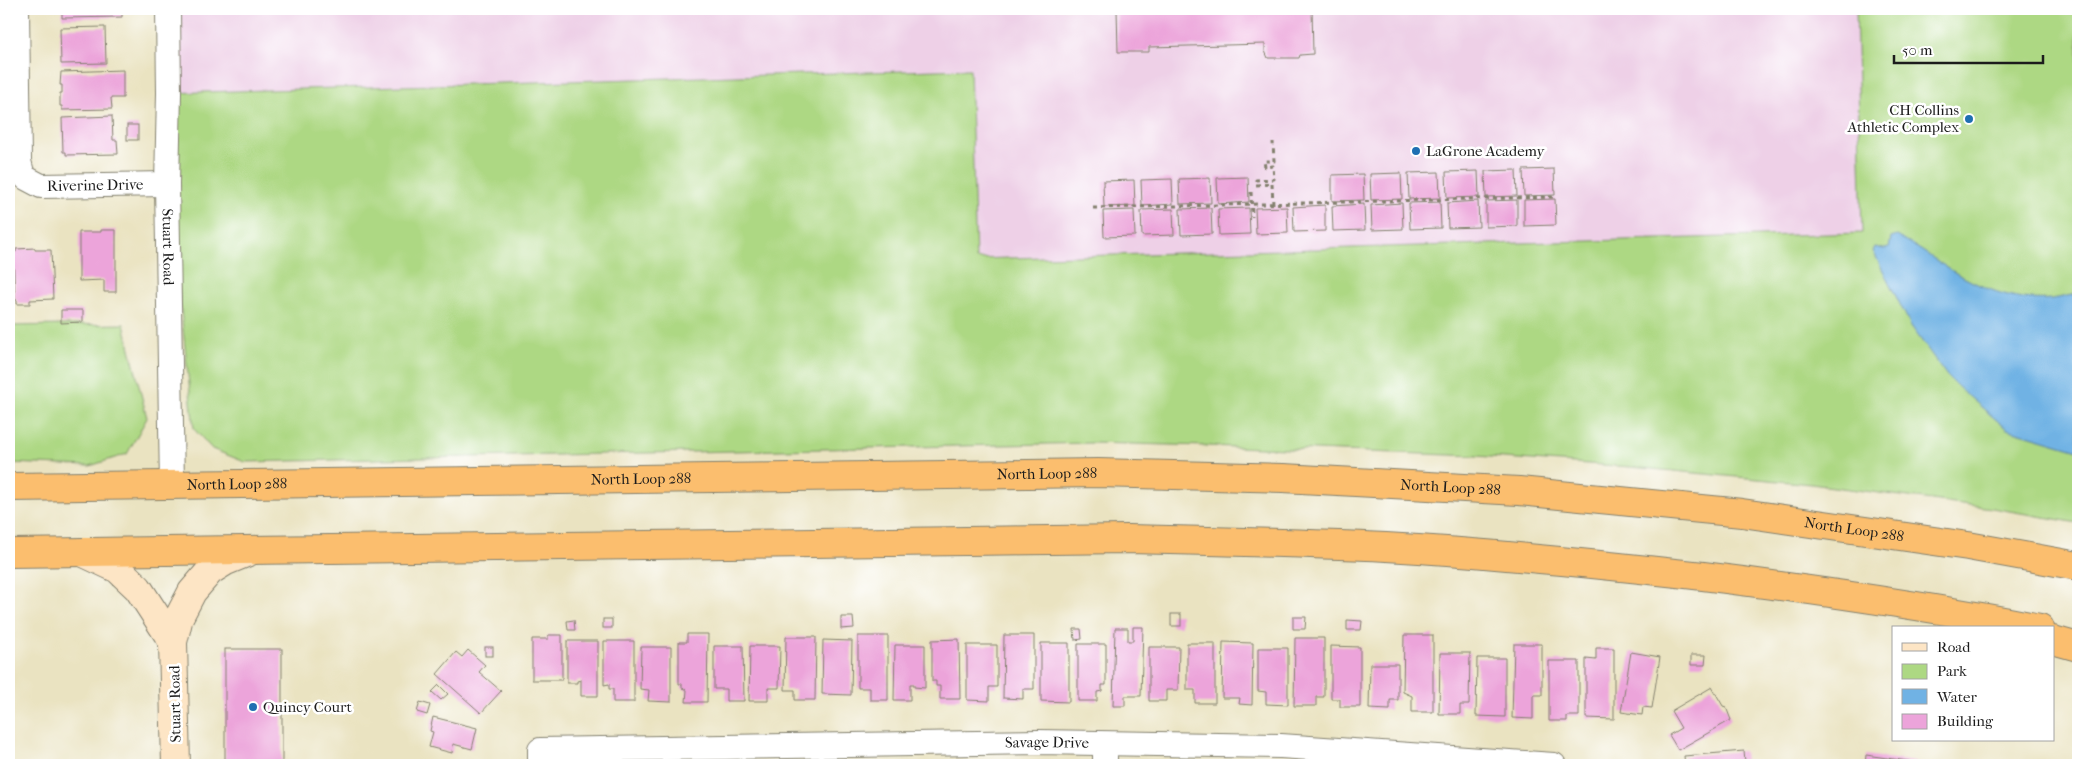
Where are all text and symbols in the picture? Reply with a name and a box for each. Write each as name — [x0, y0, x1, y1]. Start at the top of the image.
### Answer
scale bar — [1894, 32, 2043, 64]
text: 50 m — [1902, 41, 1933, 59]
place label: CH Collins Athletic Complex — [1846, 101, 1959, 136]
marker: CH Collins Athletic Complex — [1963, 113, 1975, 125]
place label: LaGrone Academy — [1426, 142, 1546, 160]
marker: LaGrone Academy — [1410, 145, 1422, 157]
street label: Riverine Drive — [47, 175, 144, 195]
street label: Stuart Road — [158, 208, 178, 286]
street label: North Loop 288 — [996, 464, 1097, 483]
street label: North Loop 288 — [591, 469, 691, 489]
street label: North Loop 288 — [187, 474, 287, 494]
street label: North Loop 288 — [1400, 475, 1501, 499]
street label: North Loop 288 — [1803, 513, 1905, 546]
legend — [1892, 626, 2054, 742]
text: Road — [1937, 638, 1971, 656]
text: Park — [1937, 662, 1967, 680]
street label: Stuart Road — [165, 665, 185, 743]
text: Water — [1936, 688, 1977, 706]
place label: Quincy Court — [263, 698, 352, 716]
marker: Quincy Court — [247, 701, 259, 713]
text: Building — [1937, 712, 1994, 730]
street label: Savage Drive — [1005, 733, 1090, 752]

